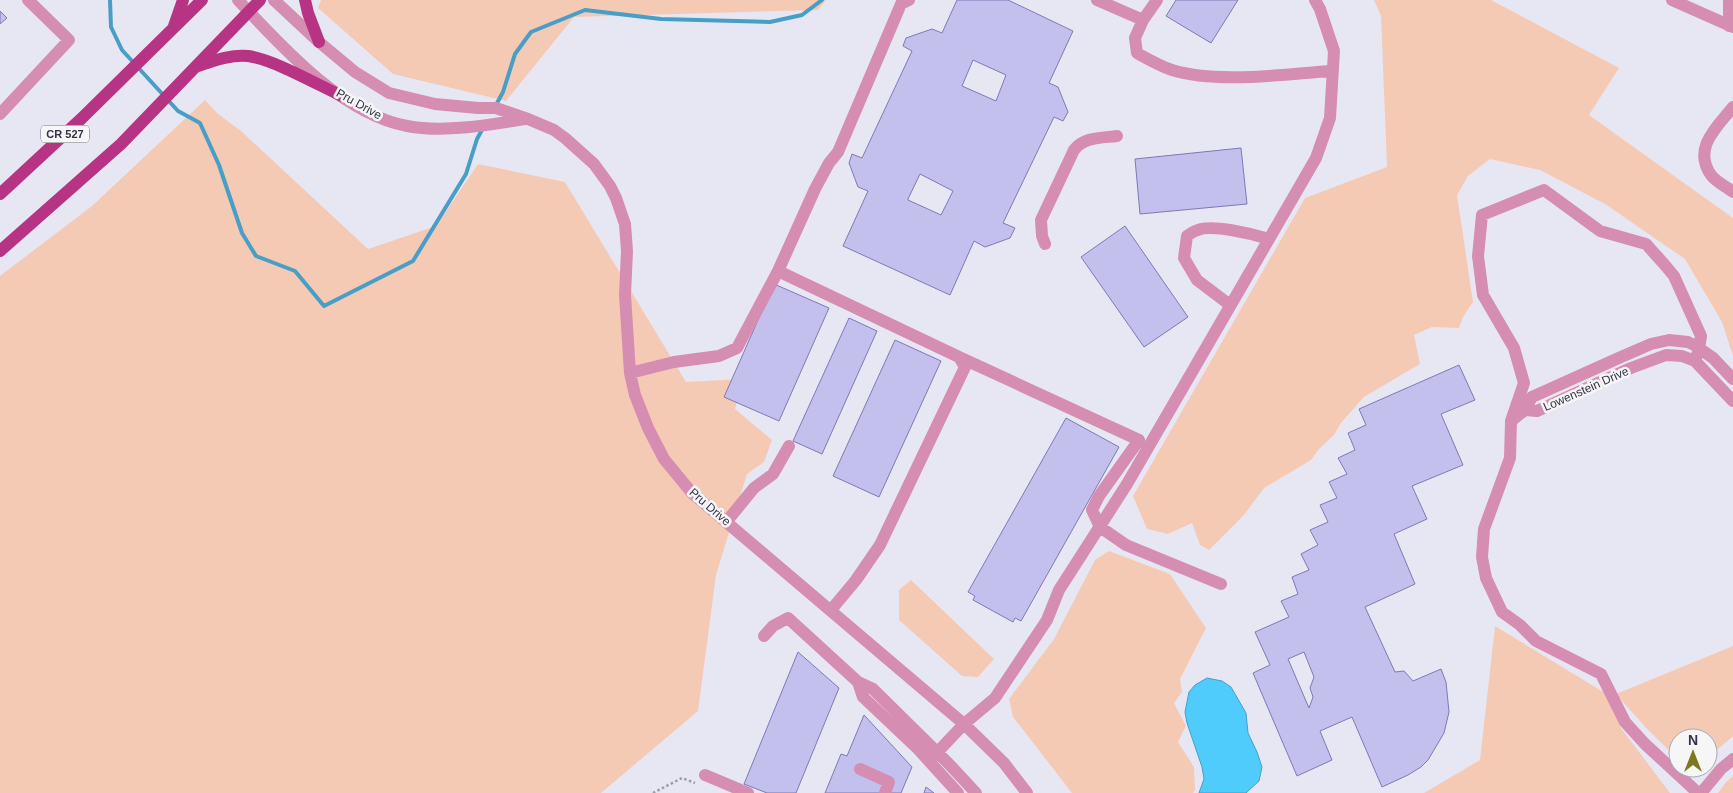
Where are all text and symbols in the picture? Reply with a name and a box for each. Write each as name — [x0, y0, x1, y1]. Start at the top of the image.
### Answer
street label: Pru Drive — [334, 86, 385, 122]
road number: CR 527 — [41, 126, 89, 142]
street label: Lowenstein Drive — [1541, 364, 1631, 414]
street label: Pru Drive — [687, 485, 734, 529]
north arrow — [1668, 728, 1718, 778]
text: N — [1688, 732, 1698, 748]

